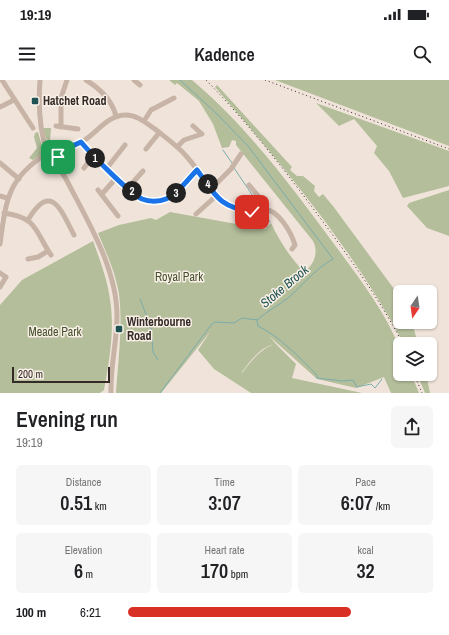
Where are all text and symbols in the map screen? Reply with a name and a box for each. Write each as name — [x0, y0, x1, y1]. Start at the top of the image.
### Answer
text: 19:19 — [20, 4, 51, 25]
text: Kadence — [194, 42, 255, 67]
icon: menu — [16, 43, 38, 65]
icon: search — [411, 43, 433, 65]
place label: Hatchet Road — [43, 93, 106, 109]
marker: Hatchet Road — [30, 96, 40, 106]
pin — [41, 140, 75, 174]
icon: arrive — [47, 146, 69, 168]
pin: 1 — [85, 148, 105, 168]
text: 1 — [92, 151, 98, 165]
pin: 4 — [198, 174, 218, 194]
text: 4 — [205, 177, 211, 191]
pin: 2 — [122, 181, 142, 201]
pin: 3 — [166, 183, 186, 203]
text: 2 — [129, 184, 135, 198]
text: 3 — [173, 186, 179, 200]
pin — [235, 195, 269, 229]
icon: check — [241, 201, 263, 223]
water label: Stoke Brook — [257, 261, 313, 312]
park label: Royal Park — [155, 269, 203, 285]
north arrow — [393, 285, 437, 329]
map controls — [393, 285, 437, 381]
place label: Winterbourne Road — [127, 314, 191, 344]
park label: Meade Park — [28, 324, 82, 340]
marker: Winterbourne Road — [114, 324, 124, 334]
button: layers — [393, 337, 437, 381]
scale bar — [12, 365, 110, 384]
text: 200 m — [18, 367, 43, 381]
text: Evening run — [16, 404, 118, 434]
button: share — [391, 406, 433, 448]
text: 19:19 — [16, 434, 43, 451]
text: Distance — [66, 475, 101, 489]
text: Time — [214, 475, 235, 489]
text: Pace — [355, 475, 376, 489]
text: 0.51 — [60, 489, 92, 516]
text: 3:07 — [208, 489, 241, 516]
text: 6:07 — [341, 489, 373, 516]
text: km — [92, 499, 107, 513]
text: /km — [373, 499, 390, 513]
text: Elevation — [65, 543, 102, 557]
text: Heart rate — [204, 543, 245, 557]
text: kcal — [357, 543, 374, 557]
text: 6 — [74, 557, 83, 584]
text: 170 — [201, 557, 228, 584]
text: 32 — [356, 557, 375, 584]
text: m — [83, 567, 93, 581]
text: bpm — [228, 567, 248, 581]
text: 100 m — [16, 604, 46, 621]
text: 6:21 — [80, 604, 101, 621]

